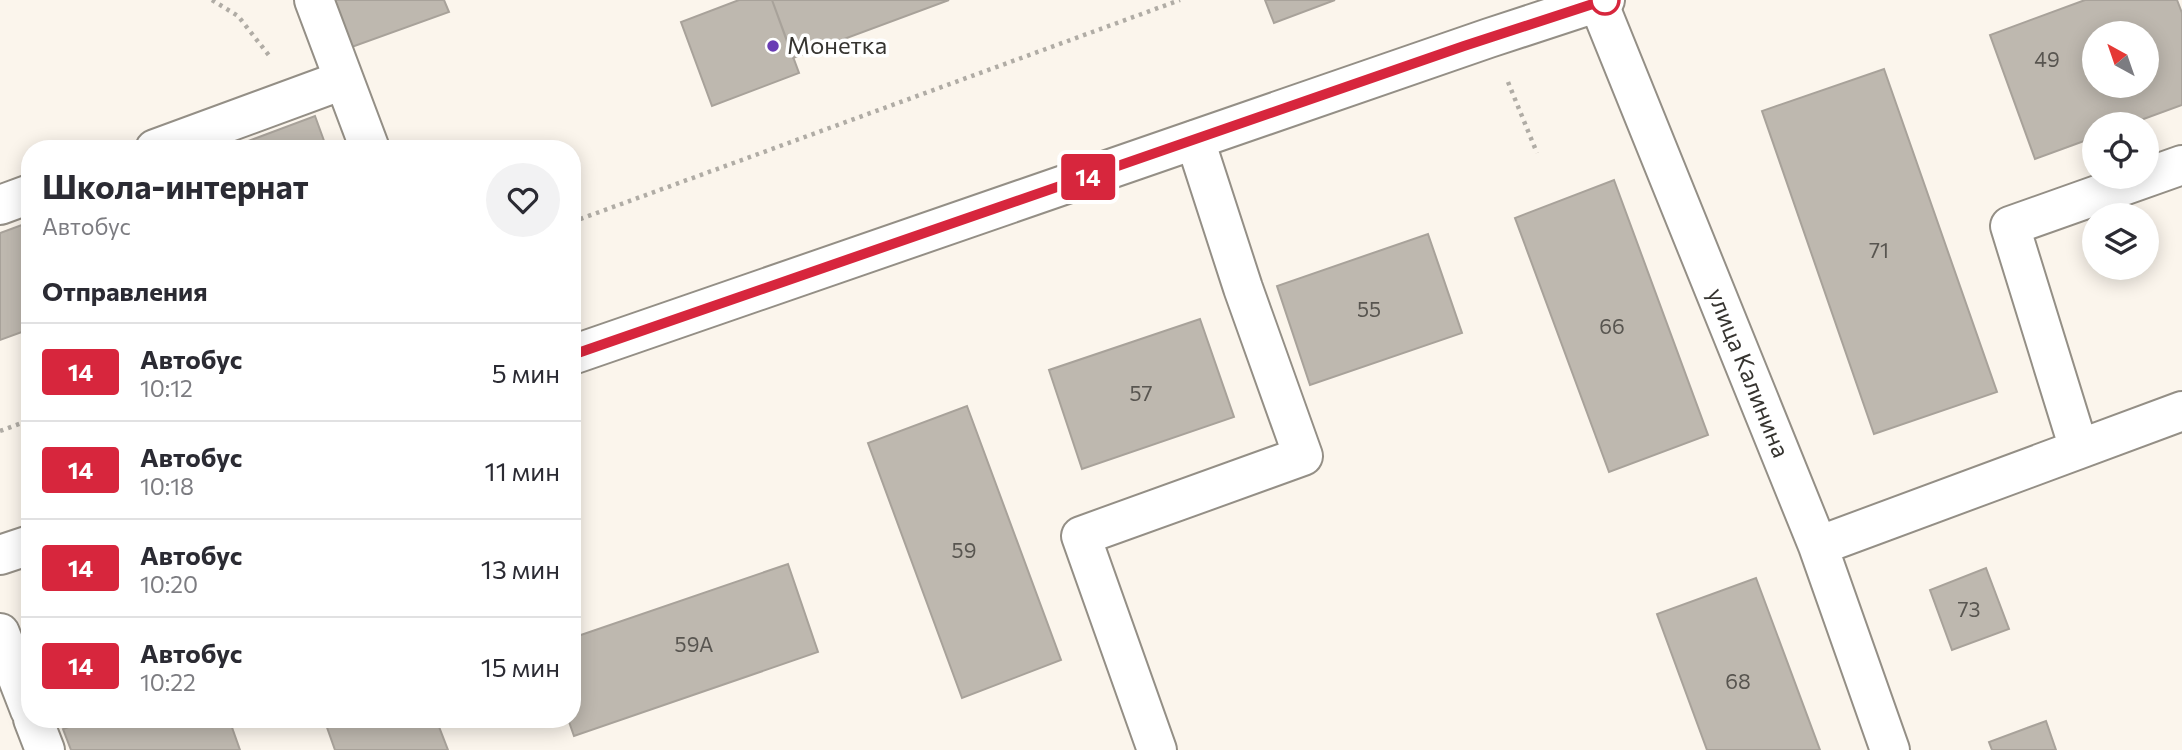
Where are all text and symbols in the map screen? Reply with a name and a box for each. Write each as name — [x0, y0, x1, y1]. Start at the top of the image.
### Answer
unlabelled marker — [1590, 0, 1620, 15]
north arrow — [2082, 21, 2160, 98]
map controls — [2082, 21, 2159, 280]
place label: Монетка — [787, 30, 887, 59]
marker: Монетка — [765, 38, 781, 54]
house number: 49 — [2034, 46, 2060, 71]
button: locate — [2082, 112, 2159, 189]
line badge: 14 — [1056, 154, 1120, 200]
text: 14 — [1075, 162, 1101, 191]
button: heart — [486, 163, 560, 237]
text: Школа-интернат — [42, 165, 309, 206]
button: layers — [2082, 203, 2159, 280]
text: Автобус — [42, 212, 131, 240]
house number: 71 — [1869, 237, 1889, 262]
text: Отправления — [42, 275, 208, 306]
street label: улица Калинина — [1702, 284, 1797, 461]
house number: 55 — [1357, 296, 1381, 321]
house number: 66 — [1599, 313, 1625, 338]
text: Автобус — [140, 343, 242, 374]
text: 14 — [68, 357, 93, 386]
text: 5 мин — [492, 357, 560, 388]
text: 10:12 — [140, 374, 193, 402]
house number: 57 — [1129, 380, 1153, 405]
text: Автобус — [140, 441, 242, 472]
text: 14 — [68, 455, 93, 484]
text: 11 мин — [485, 455, 560, 486]
text: 10:18 — [140, 472, 194, 500]
house number: 59 — [952, 537, 976, 562]
text: Автобус — [140, 539, 242, 570]
text: 14 — [68, 553, 93, 582]
text: 13 мин — [481, 553, 560, 584]
text: 10:20 — [140, 570, 198, 598]
house number: 73 — [1957, 596, 1981, 621]
house number: 59А — [675, 631, 713, 656]
text: Автобус — [140, 637, 242, 668]
text: 14 — [68, 651, 93, 680]
text: 15 мин — [481, 651, 560, 682]
text: 10:22 — [140, 668, 196, 696]
house number: 68 — [1725, 668, 1751, 693]

